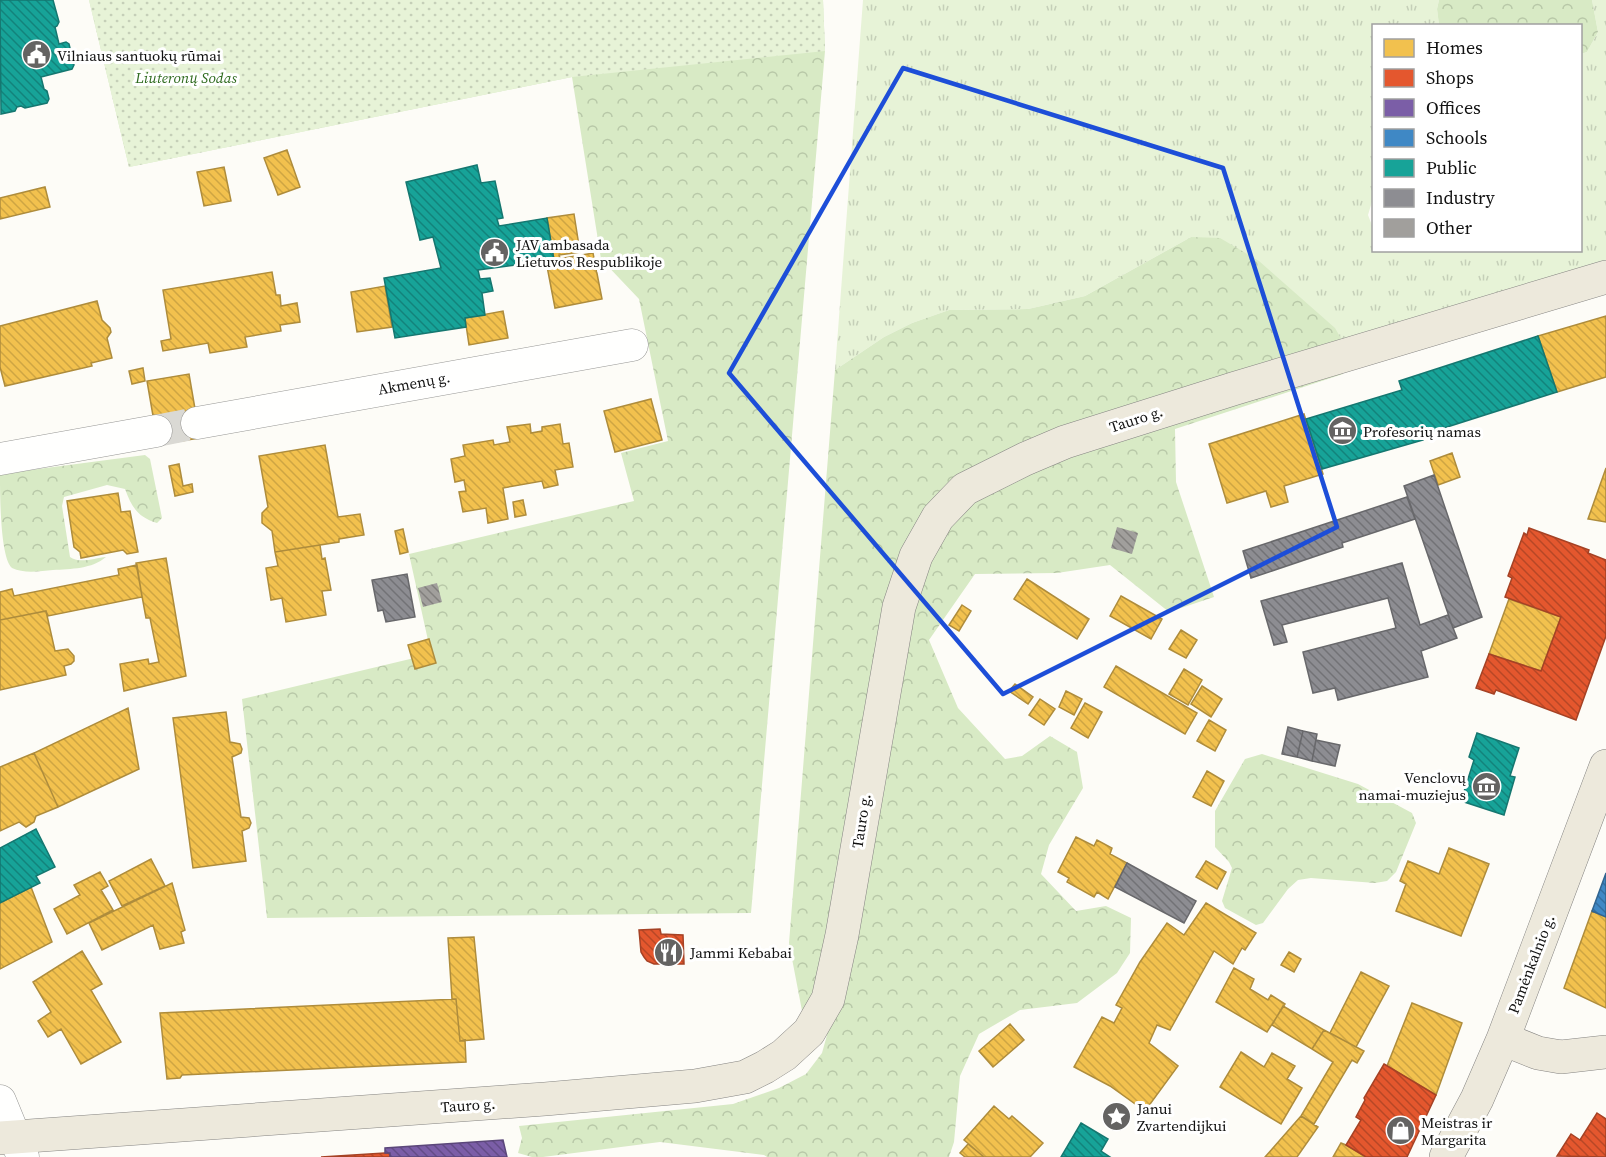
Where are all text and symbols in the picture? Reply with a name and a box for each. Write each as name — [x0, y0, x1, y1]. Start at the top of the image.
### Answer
legend — [1372, 24, 1582, 252]
text: Homes — [1426, 35, 1483, 60]
public building icon: Vilniaus santuokų rūmai — [20, 39, 52, 71]
place label: Vilniaus santuokų rūmai — [57, 45, 221, 66]
text: Shops — [1426, 65, 1474, 90]
park label: Liuteronų Sodas — [134, 67, 237, 88]
text: Offices — [1426, 95, 1481, 120]
text: Schools — [1426, 125, 1488, 150]
text: Public — [1426, 155, 1477, 180]
text: Industry — [1426, 185, 1496, 210]
text: Other — [1426, 215, 1473, 240]
place label: JAV ambasada Lietuvos Respublikoje — [515, 234, 663, 272]
public building icon: JAV ambasada Lietuvos Respublikoje — [479, 237, 511, 269]
street label: Akmenų g. — [376, 366, 452, 400]
street label: Tauro g. — [1107, 401, 1165, 437]
museum icon: Profesorių namas — [1326, 415, 1358, 447]
place label: Profesorių namas — [1363, 421, 1481, 442]
place label: Venclovų namai-muziejus — [1358, 767, 1466, 805]
museum icon: Venclovų namai-muziejus — [1471, 770, 1503, 802]
street label: Tauro g. — [846, 792, 876, 850]
street label: Pamėnkalnio g. — [1502, 911, 1560, 1017]
restaurant icon: Jammi Kebabai — [653, 936, 685, 968]
place label: Jammi Kebabai — [689, 942, 792, 963]
street label: Tauro g. — [440, 1093, 496, 1117]
place label: Janui Zvartendijkui — [1136, 1098, 1227, 1136]
place icon: Janui Zvartendijkui — [1100, 1101, 1132, 1133]
place label: Meistras ir Margarita — [1421, 1112, 1493, 1150]
shop icon: Meistras ir Margarita — [1384, 1115, 1416, 1147]

